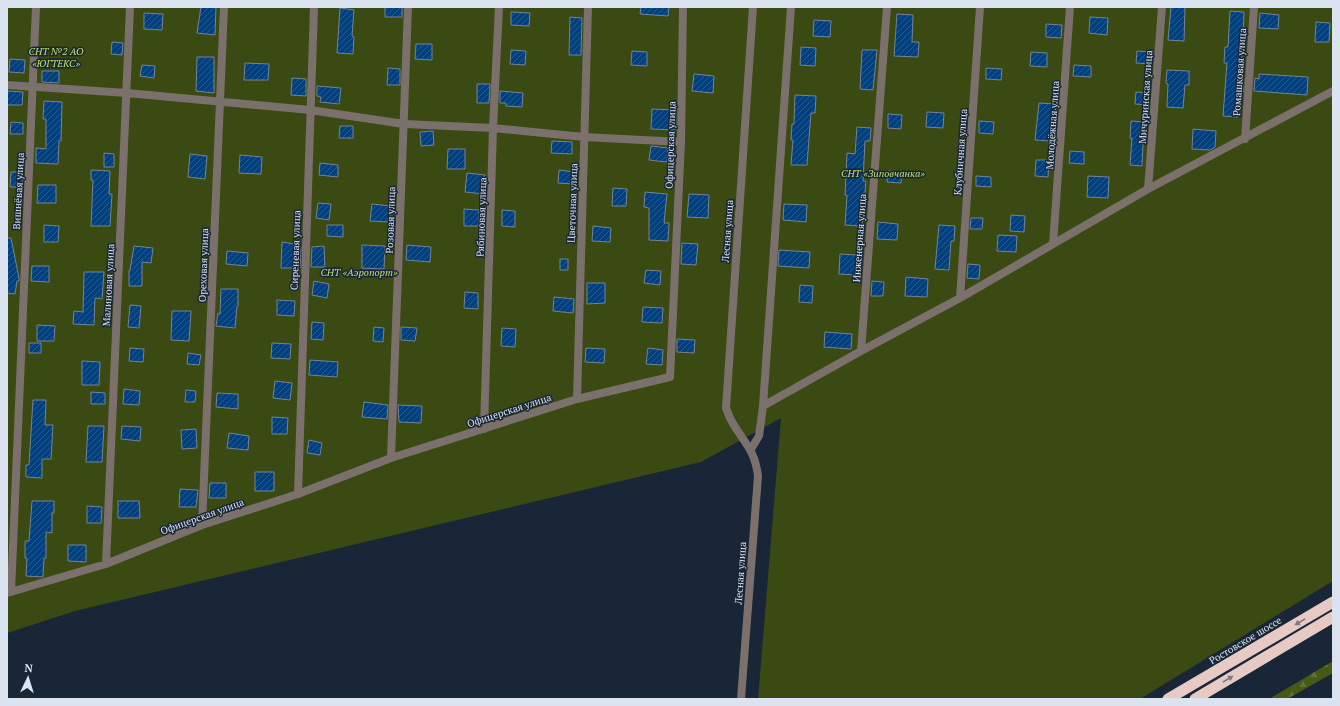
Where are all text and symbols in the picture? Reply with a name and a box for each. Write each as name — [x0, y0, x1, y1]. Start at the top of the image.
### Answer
street label: Ромашковая улица — [1230, 28, 1249, 117]
park label: СНТ №2 АО «ЮГТЕКС» — [29, 45, 84, 70]
street label: Мичуринская улица — [1136, 50, 1155, 144]
street label: Молодёжная улица — [1043, 80, 1062, 170]
street label: Офицерская улица — [662, 101, 679, 189]
street label: Клубничная улица — [951, 108, 970, 196]
street label: Вишнёвая улица — [10, 152, 27, 230]
street label: Цветочная улица — [565, 163, 580, 243]
park label: СНТ «Зиповчанка» — [841, 167, 925, 180]
street label: Рябиновая улица — [474, 177, 489, 257]
street label: Розовая улица — [383, 186, 398, 254]
street label: Инженерная улица — [850, 193, 869, 283]
street label: Лесная улица — [719, 199, 736, 264]
street label: Сиреневая улица — [288, 210, 303, 290]
street label: Ореховая улица — [196, 228, 211, 302]
street label: Малиновая улица — [100, 243, 117, 327]
park label: СНТ «Аэропорт» — [320, 266, 398, 279]
street label: Офицерская улица — [465, 391, 553, 430]
street label: Офицерская улица — [159, 495, 246, 538]
street label: Лесная улица — [732, 541, 749, 606]
street label: Ростовское шоссе — [1207, 614, 1284, 667]
one-way arrow — [1294, 618, 1305, 625]
north arrow — [8, 658, 48, 698]
text: N — [24, 661, 34, 675]
one-way arrow — [1223, 675, 1233, 683]

